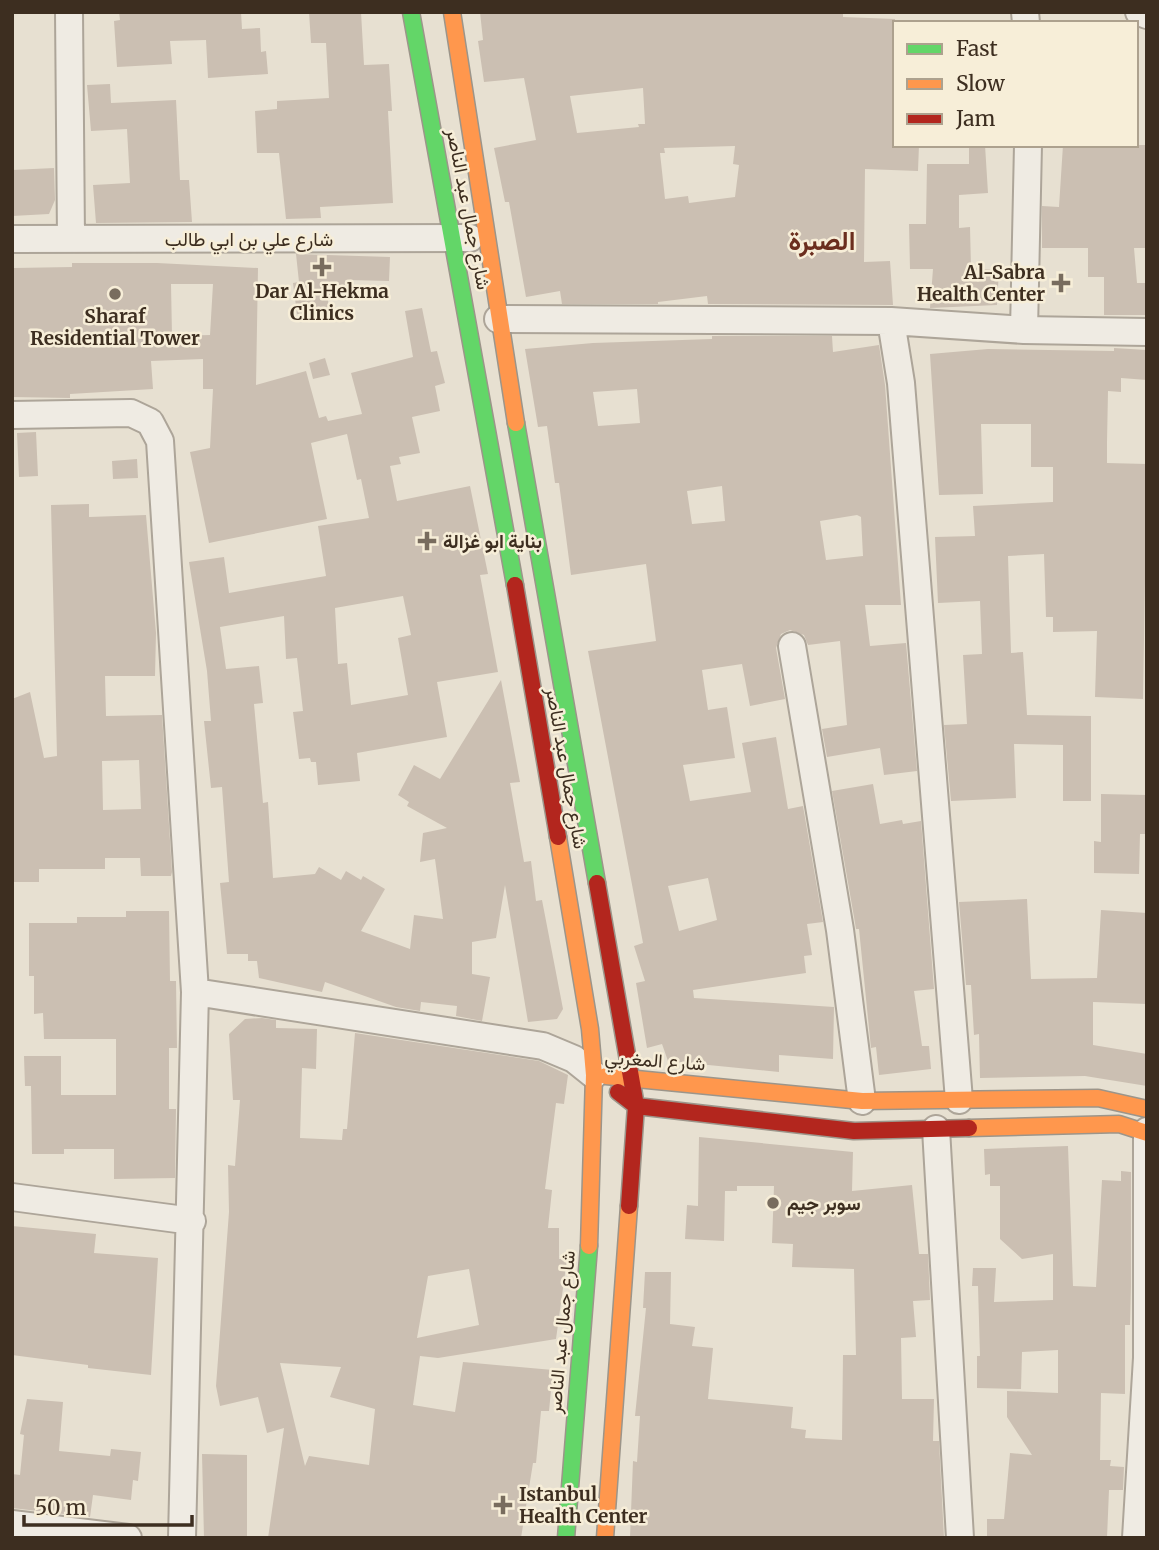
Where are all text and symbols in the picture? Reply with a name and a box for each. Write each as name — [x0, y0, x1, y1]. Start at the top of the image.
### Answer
legend — [893, 21, 1138, 147]
text: Fast — [956, 35, 998, 62]
text: Slow — [956, 70, 1005, 97]
text: Jam — [955, 105, 995, 132]
street label: شارع جمال عبد الناصر — [440, 125, 496, 292]
district label: الصبرة — [789, 224, 855, 257]
street label: شارع علي بن ابي طالب — [165, 227, 333, 255]
marker: Dar Al-Hekma Clinics — [312, 257, 332, 277]
place label: Al-Sabra Health Center — [917, 260, 1045, 306]
marker: Al-Sabra Health Center — [1051, 273, 1071, 293]
place label: Dar Al-Hekma Clinics — [255, 279, 389, 325]
marker: Sharaf Residential Tower — [107, 286, 123, 302]
place label: Sharaf Residential Tower — [30, 304, 200, 350]
place label: بناية ابو غزالة — [443, 529, 542, 554]
marker: بناية ابو غزالة — [417, 531, 437, 551]
street label: شارع جمال عبد الناصر — [540, 684, 593, 851]
street label: شارع المغربي — [604, 1045, 706, 1079]
place label: سوبر جيم — [787, 1191, 861, 1216]
marker: سوبر جيم — [765, 1195, 781, 1211]
street label: شارع جمال عبد الناصر — [542, 1249, 581, 1416]
place label: Istanbul Health Center — [519, 1482, 647, 1528]
scale bar — [24, 1484, 192, 1528]
text: 50 m — [35, 1494, 86, 1521]
marker: Istanbul Health Center — [493, 1495, 513, 1515]

